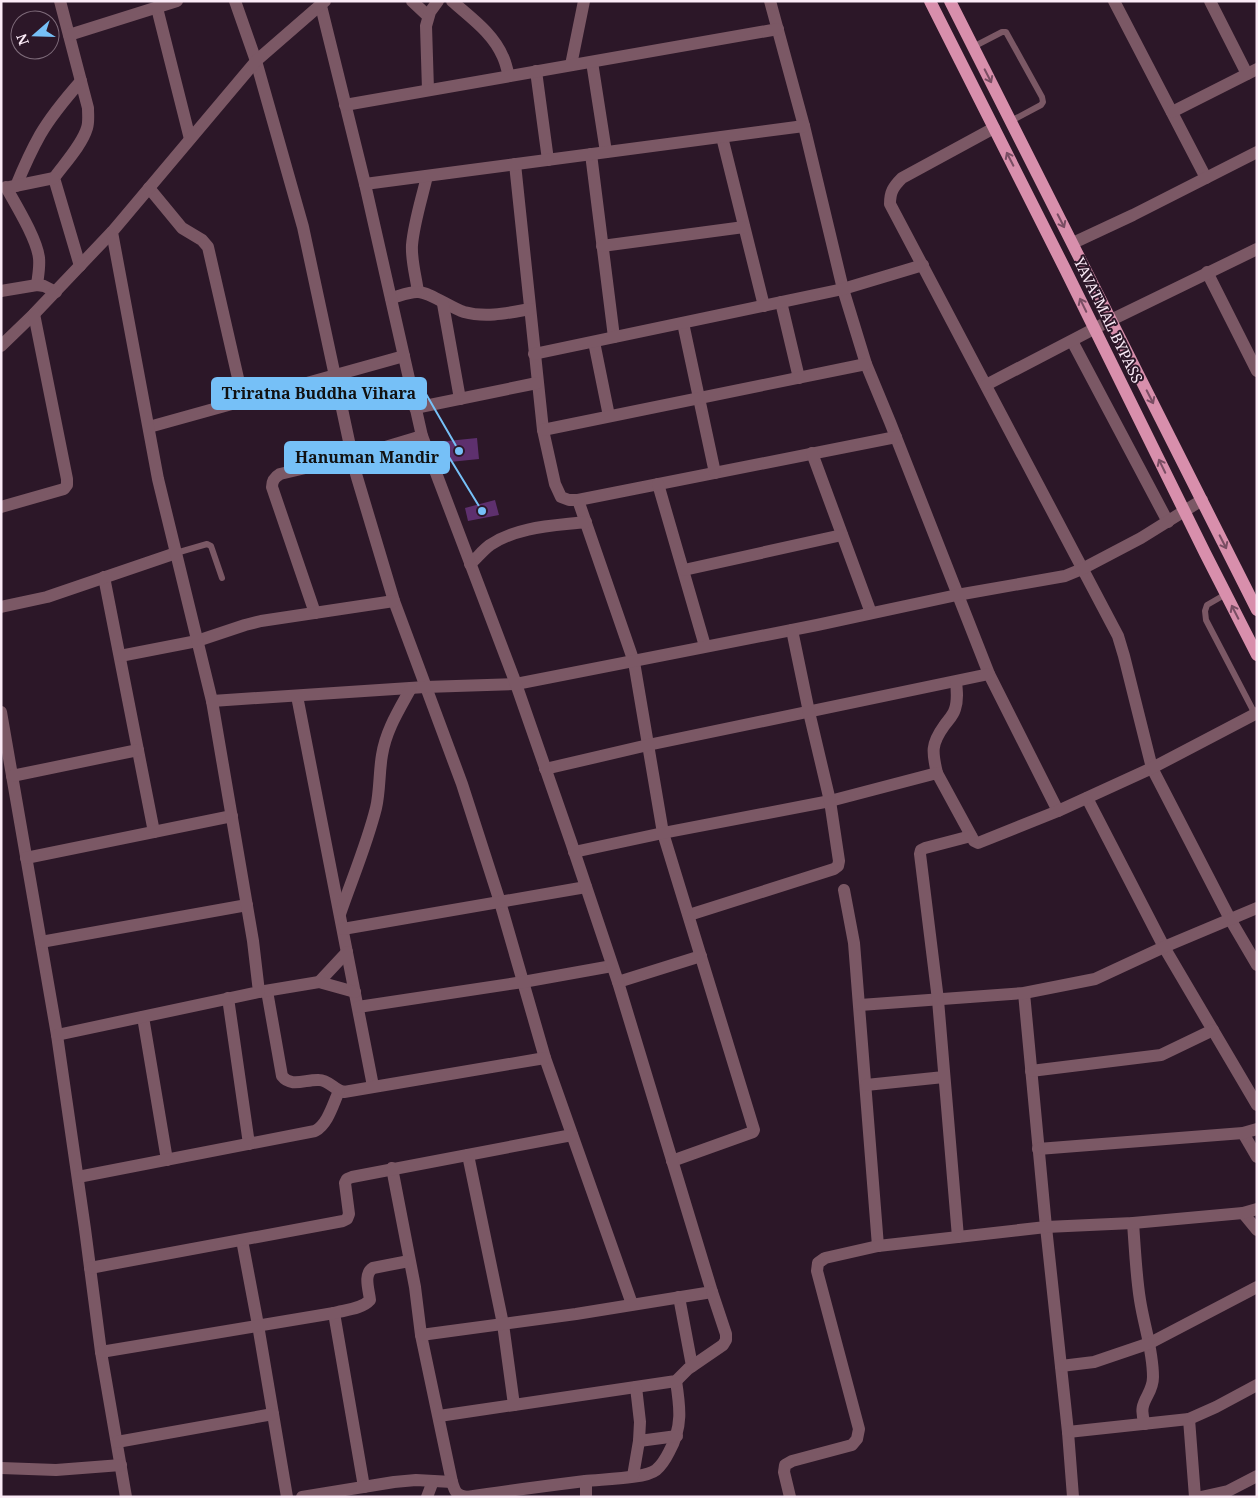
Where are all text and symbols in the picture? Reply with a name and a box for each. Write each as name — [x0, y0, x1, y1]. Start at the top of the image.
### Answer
north arrow — [10, 10, 60, 60]
text: N — [11, 31, 33, 48]
one-way arrow — [984, 68, 993, 83]
one-way arrow — [1005, 152, 1015, 167]
one-way arrow — [1057, 213, 1066, 228]
street label: YAVATMAL BYPASS — [1070, 253, 1148, 386]
one-way arrow — [1078, 297, 1088, 312]
callout: Triratna Buddha Vihara — [212, 378, 426, 409]
text: Triratna Buddha Vihara — [222, 382, 417, 404]
one-way arrow — [1145, 390, 1155, 405]
callout: Hanuman Mandir — [285, 442, 449, 473]
text: Hanuman Mandir — [295, 446, 440, 468]
one-way arrow — [1157, 459, 1166, 474]
one-way arrow — [1218, 535, 1228, 550]
one-way arrow — [1230, 604, 1240, 619]

